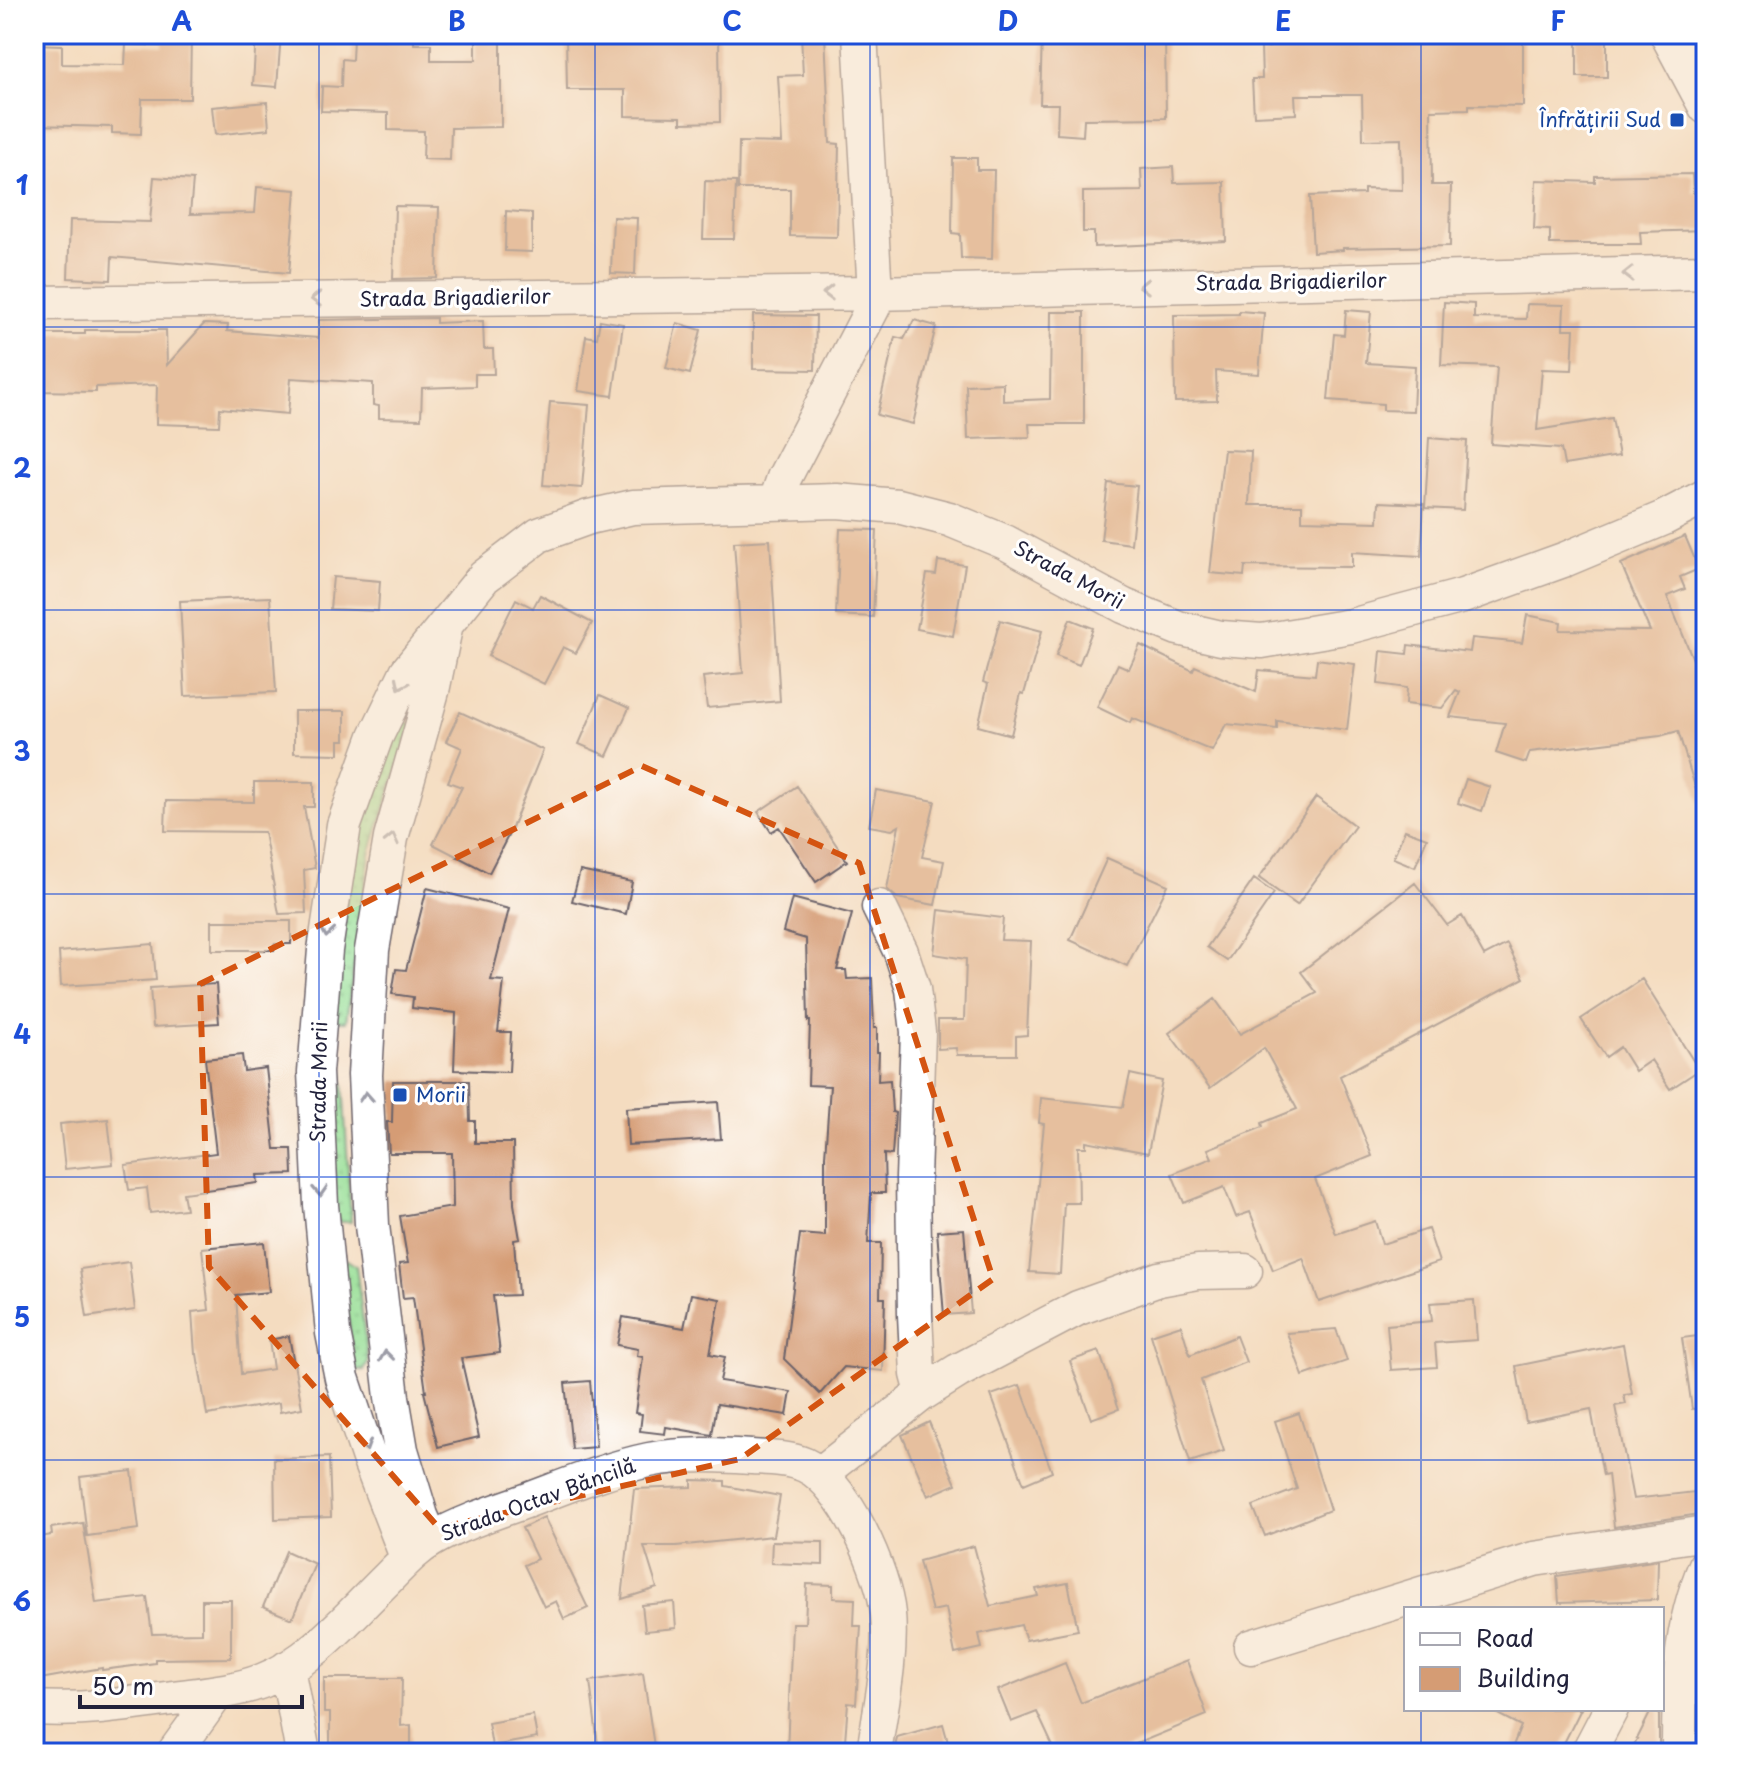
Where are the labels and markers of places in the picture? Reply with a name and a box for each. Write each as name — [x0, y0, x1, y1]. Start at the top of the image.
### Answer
place label: Înfrățirii Sud — [1539, 104, 1661, 134]
marker: Înfrățirii Sud — [1668, 111, 1686, 129]
place label: Morii — [416, 1079, 466, 1109]
marker: Morii — [391, 1086, 409, 1104]

